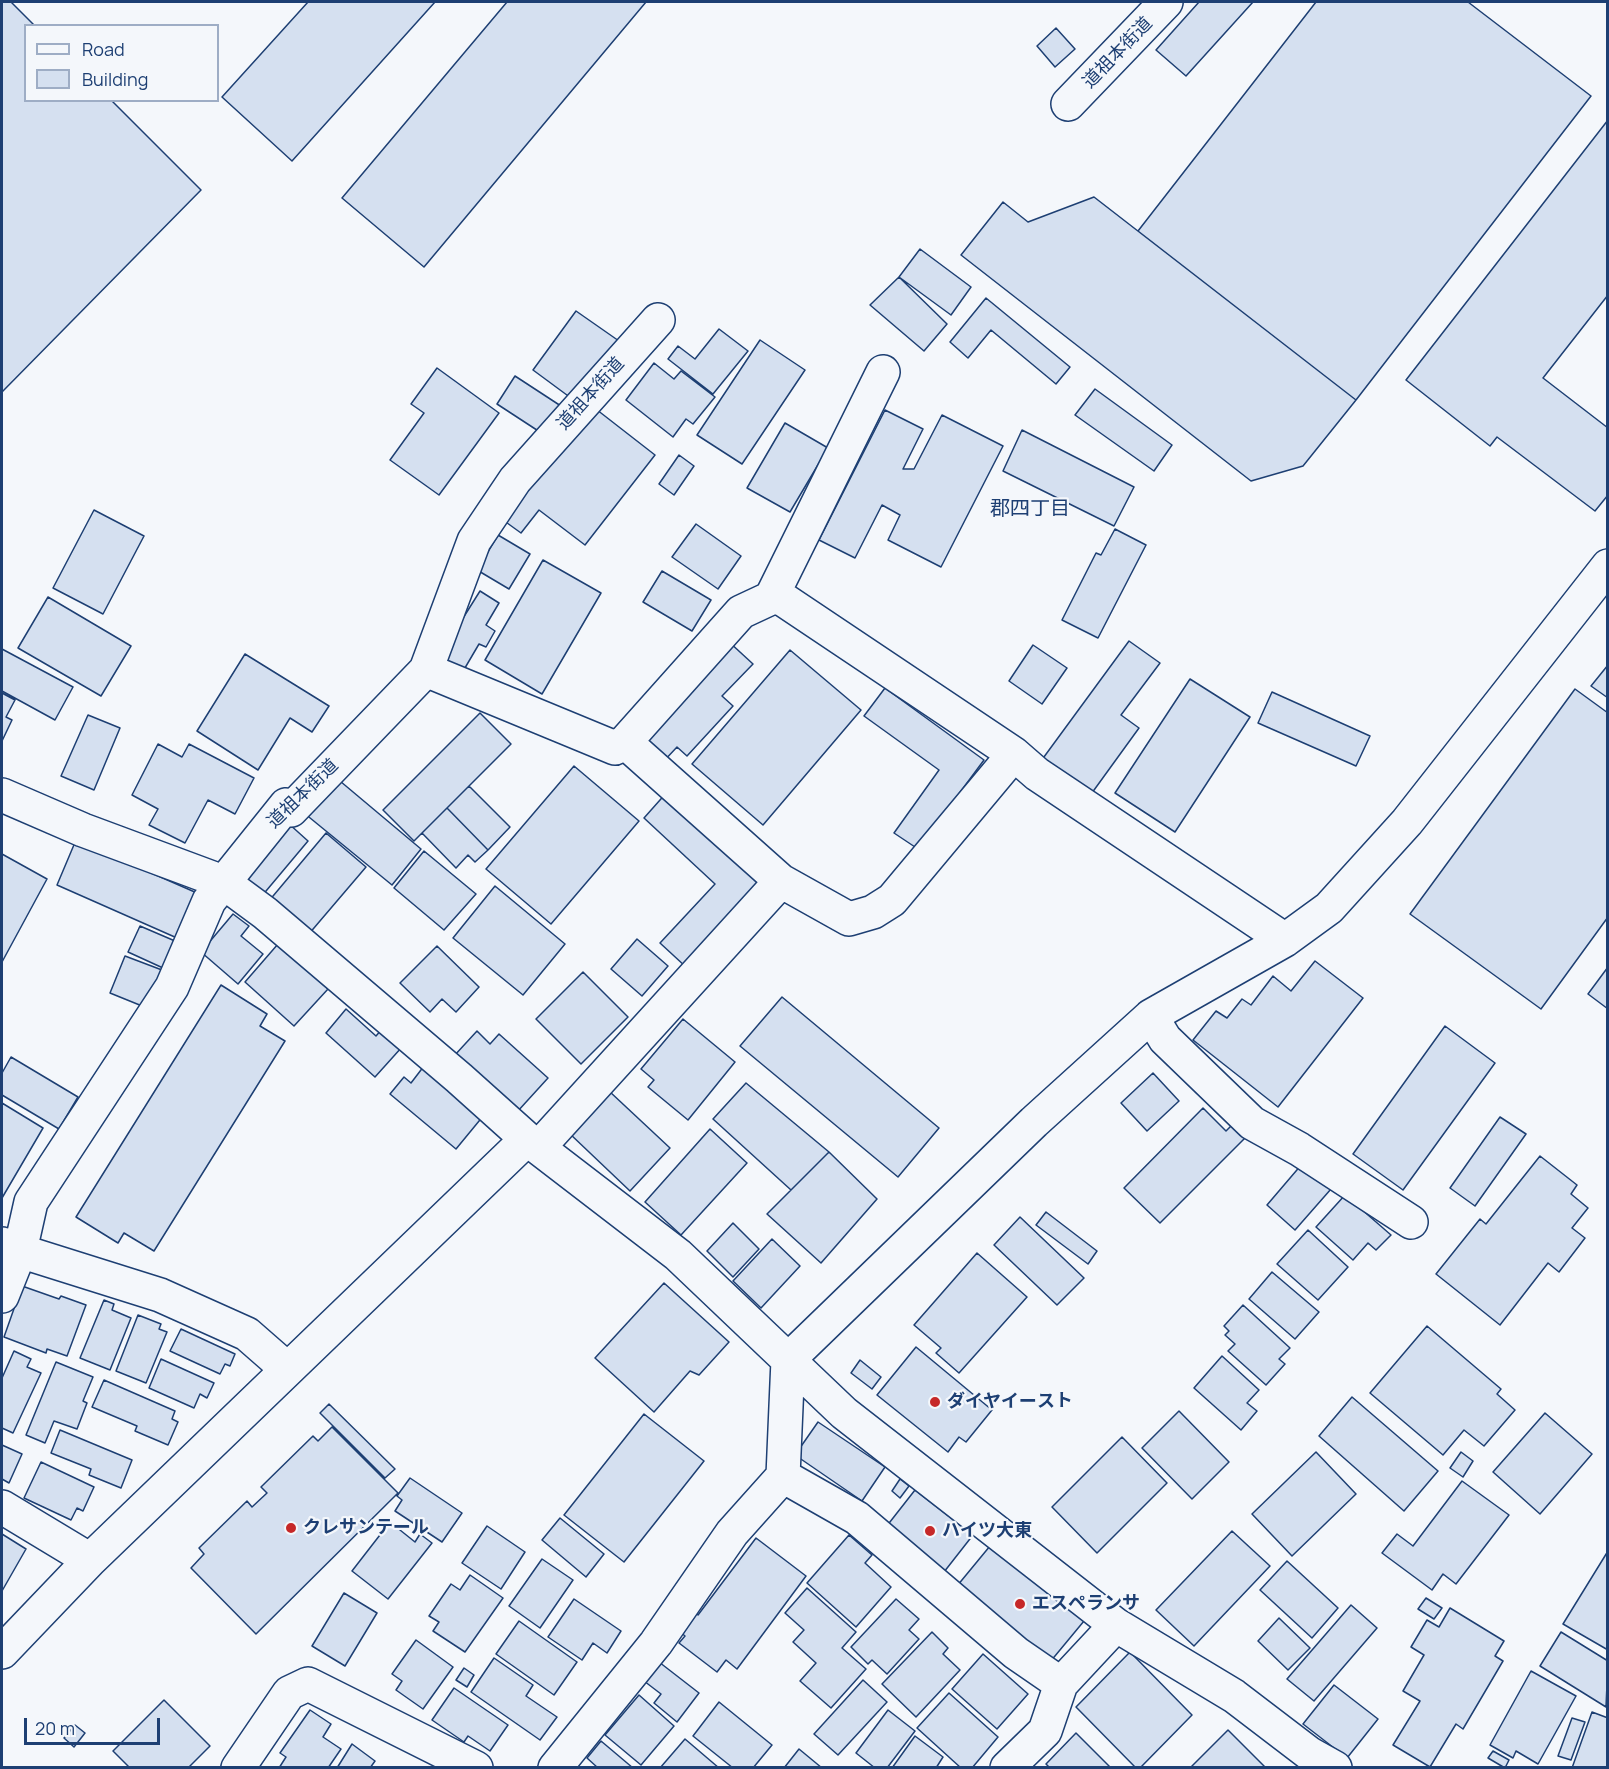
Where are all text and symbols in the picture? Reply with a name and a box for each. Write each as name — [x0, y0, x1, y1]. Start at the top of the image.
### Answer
street label: 道祖本街道 — [1079, 13, 1157, 93]
legend — [24, 24, 219, 102]
text: Road — [82, 37, 125, 61]
text: Building — [82, 67, 148, 91]
street label: 道祖本街道 — [553, 353, 629, 435]
district label: 郡四丁目 — [990, 497, 1070, 521]
street label: 道祖本街道 — [263, 755, 343, 833]
place label: ダイヤイースト — [947, 1391, 1073, 1413]
marker: ダイヤイースト — [928, 1395, 942, 1409]
place label: クレサンテール — [303, 1517, 429, 1539]
place label: ハイツ大東 — [942, 1520, 1032, 1542]
marker: クレサンテール — [284, 1521, 298, 1535]
marker: ハイツ大東 — [923, 1524, 937, 1538]
place label: エスペランサ — [1032, 1593, 1140, 1615]
marker: エスペランサ — [1013, 1597, 1027, 1611]
scale bar — [27, 1706, 164, 1744]
text: 20 m — [35, 1716, 75, 1740]

